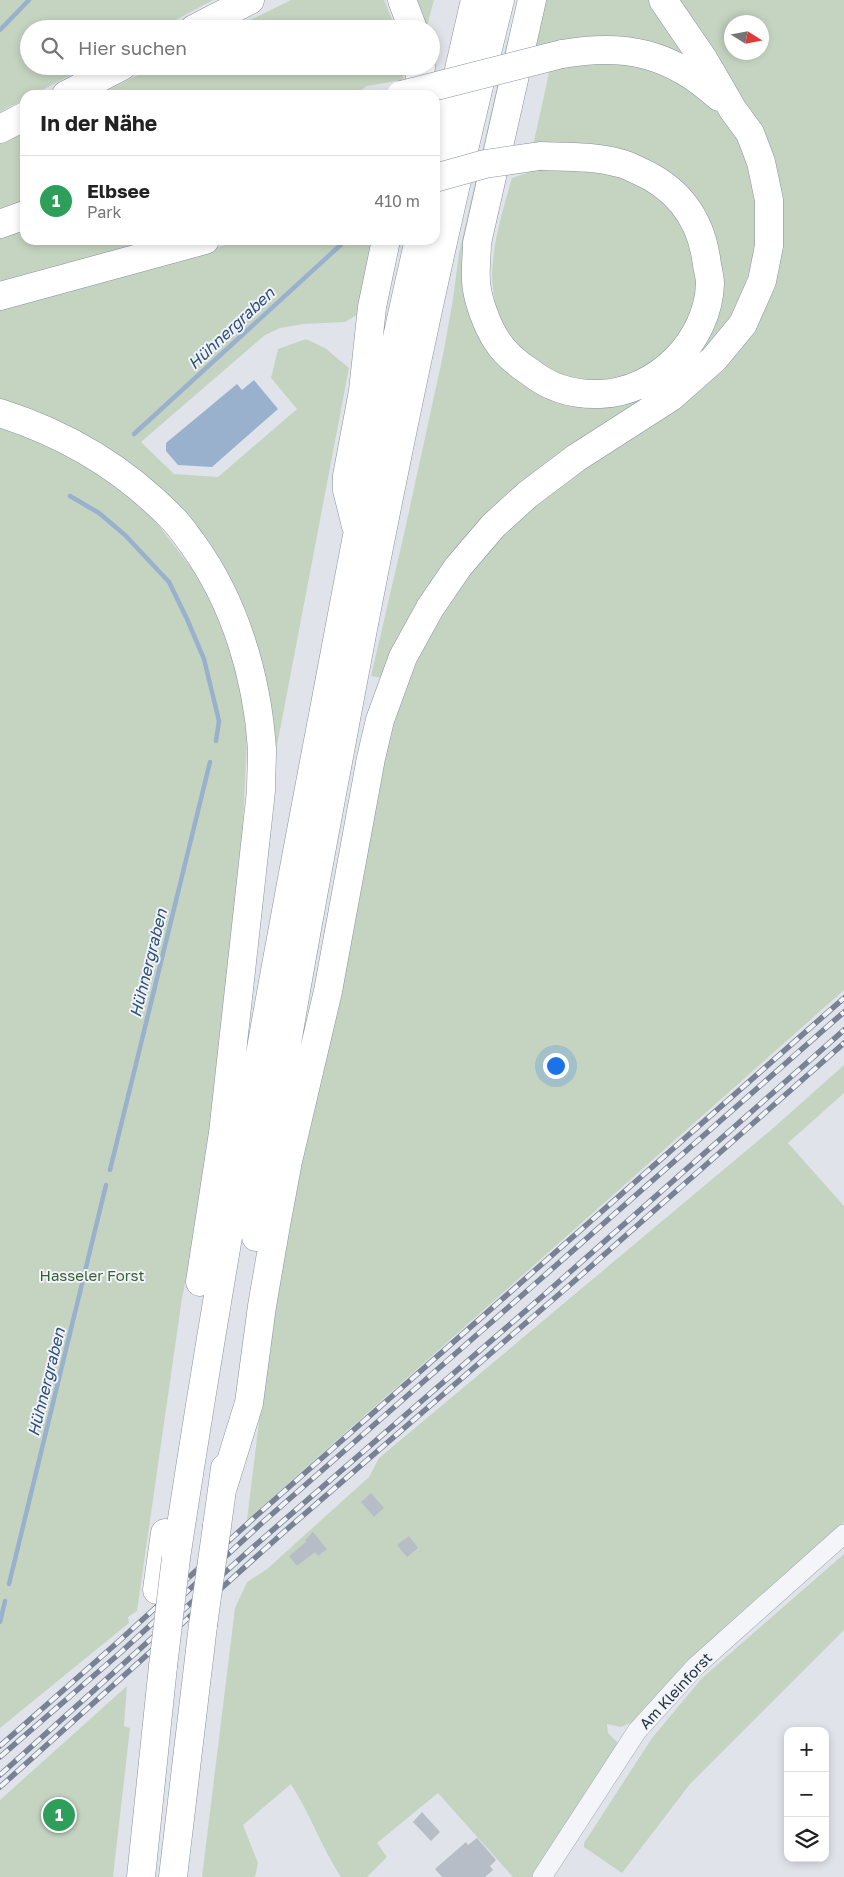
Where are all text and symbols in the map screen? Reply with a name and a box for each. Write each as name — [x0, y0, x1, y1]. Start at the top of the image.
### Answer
north arrow — [724, 15, 769, 60]
search box — [20, 20, 440, 75]
icon: search — [38, 34, 66, 62]
text: Hier suchen — [78, 36, 187, 59]
text: In der Nähe — [40, 110, 157, 136]
text: Elbsee — [87, 179, 150, 202]
text: 1 — [52, 191, 60, 211]
text: 410 m — [374, 191, 420, 211]
text: Park — [87, 202, 122, 222]
water label: Hühnergraben — [184, 282, 279, 373]
water label: Hühnergraben — [125, 906, 171, 1019]
your location — [543, 1053, 569, 1079]
park label: Hasseler Forst — [39, 1266, 145, 1284]
water label: Hühnergraben — [23, 1325, 69, 1438]
street label: Am Kleinforst — [635, 1648, 715, 1732]
map controls — [784, 1727, 829, 1862]
button: + — [784, 1727, 829, 1772]
button: − — [784, 1772, 829, 1817]
pin: 1 — [43, 1796, 75, 1834]
button: layers — [784, 1817, 829, 1862]

